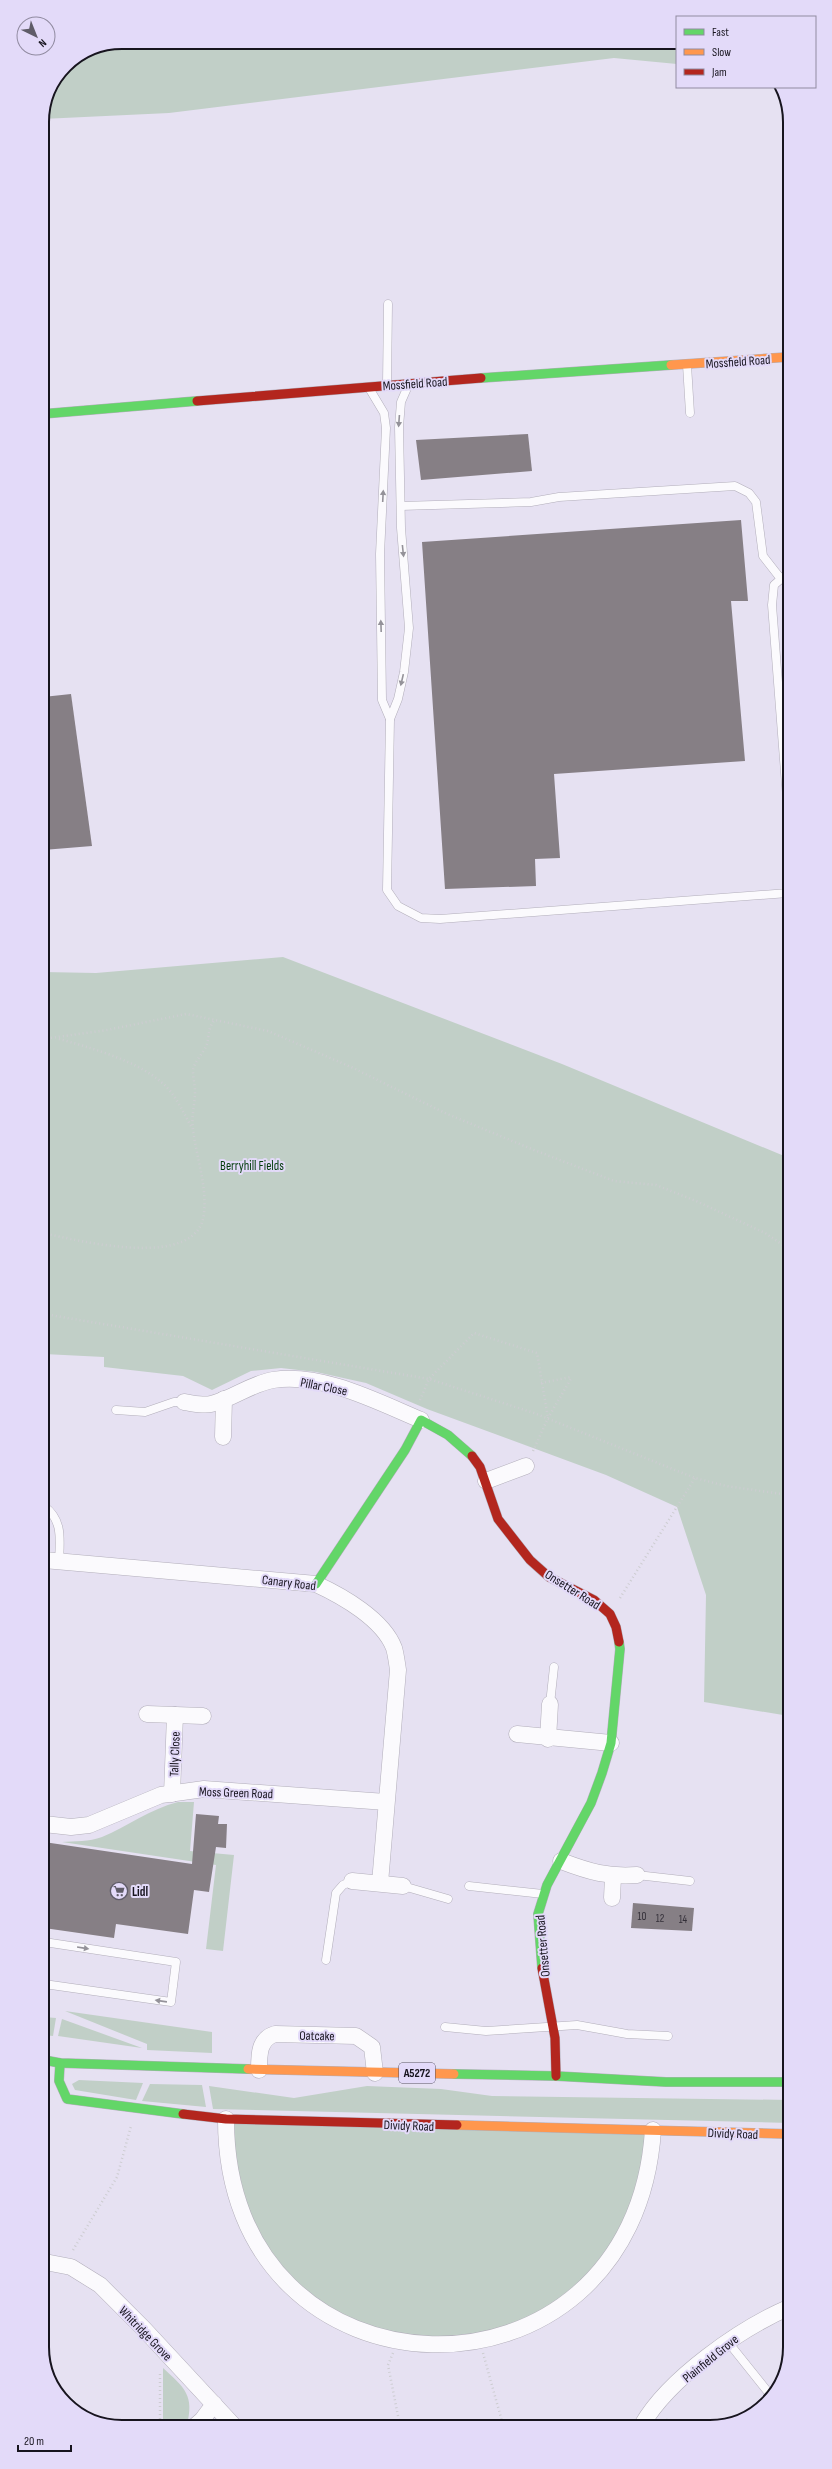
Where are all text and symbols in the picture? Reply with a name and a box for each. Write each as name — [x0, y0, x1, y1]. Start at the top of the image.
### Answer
north arrow — [16, 16, 56, 56]
legend — [676, 16, 816, 88]
text: Fast — [712, 25, 729, 40]
text: N — [36, 36, 49, 50]
text: Slow — [712, 45, 731, 60]
text: Jam — [711, 65, 727, 80]
street label: Mossfield Road — [705, 352, 771, 372]
street label: Mossfield Road — [382, 374, 448, 394]
one-way arrow — [396, 415, 403, 427]
one-way arrow — [379, 490, 386, 502]
one-way arrow — [400, 545, 406, 557]
one-way arrow — [378, 620, 385, 632]
one-way arrow — [399, 674, 405, 686]
park label: Berryhill Fields — [220, 1158, 284, 1174]
street label: Pillar Close — [299, 1375, 349, 1399]
street label: Onsetter Road — [542, 1567, 603, 1613]
street label: Canary Road — [261, 1572, 317, 1594]
street label: Tally Close — [166, 1731, 184, 1777]
street label: Moss Green Road — [199, 1784, 273, 1802]
supermarket icon: Lidl — [109, 1881, 129, 1901]
place label: Lidl — [132, 1884, 148, 1900]
house number: 10 — [638, 1910, 646, 1923]
house number: 12 — [656, 1912, 665, 1925]
house number: 14 — [679, 1913, 688, 1926]
street label: Onsetter Road — [532, 1914, 554, 1978]
one-way arrow — [77, 1945, 89, 1951]
one-way arrow — [155, 1998, 167, 2004]
street label: Oatcake — [299, 2028, 335, 2044]
road number: A5272 — [399, 2063, 435, 2083]
street label: Dividy Road — [383, 2117, 434, 2135]
street label: Dividy Road — [707, 2125, 758, 2143]
street label: Whitridge Grove — [115, 2303, 175, 2364]
street label: Plainfield Grove — [679, 2331, 742, 2386]
scale bar — [18, 2427, 71, 2453]
text: 20 m — [24, 2434, 44, 2449]

